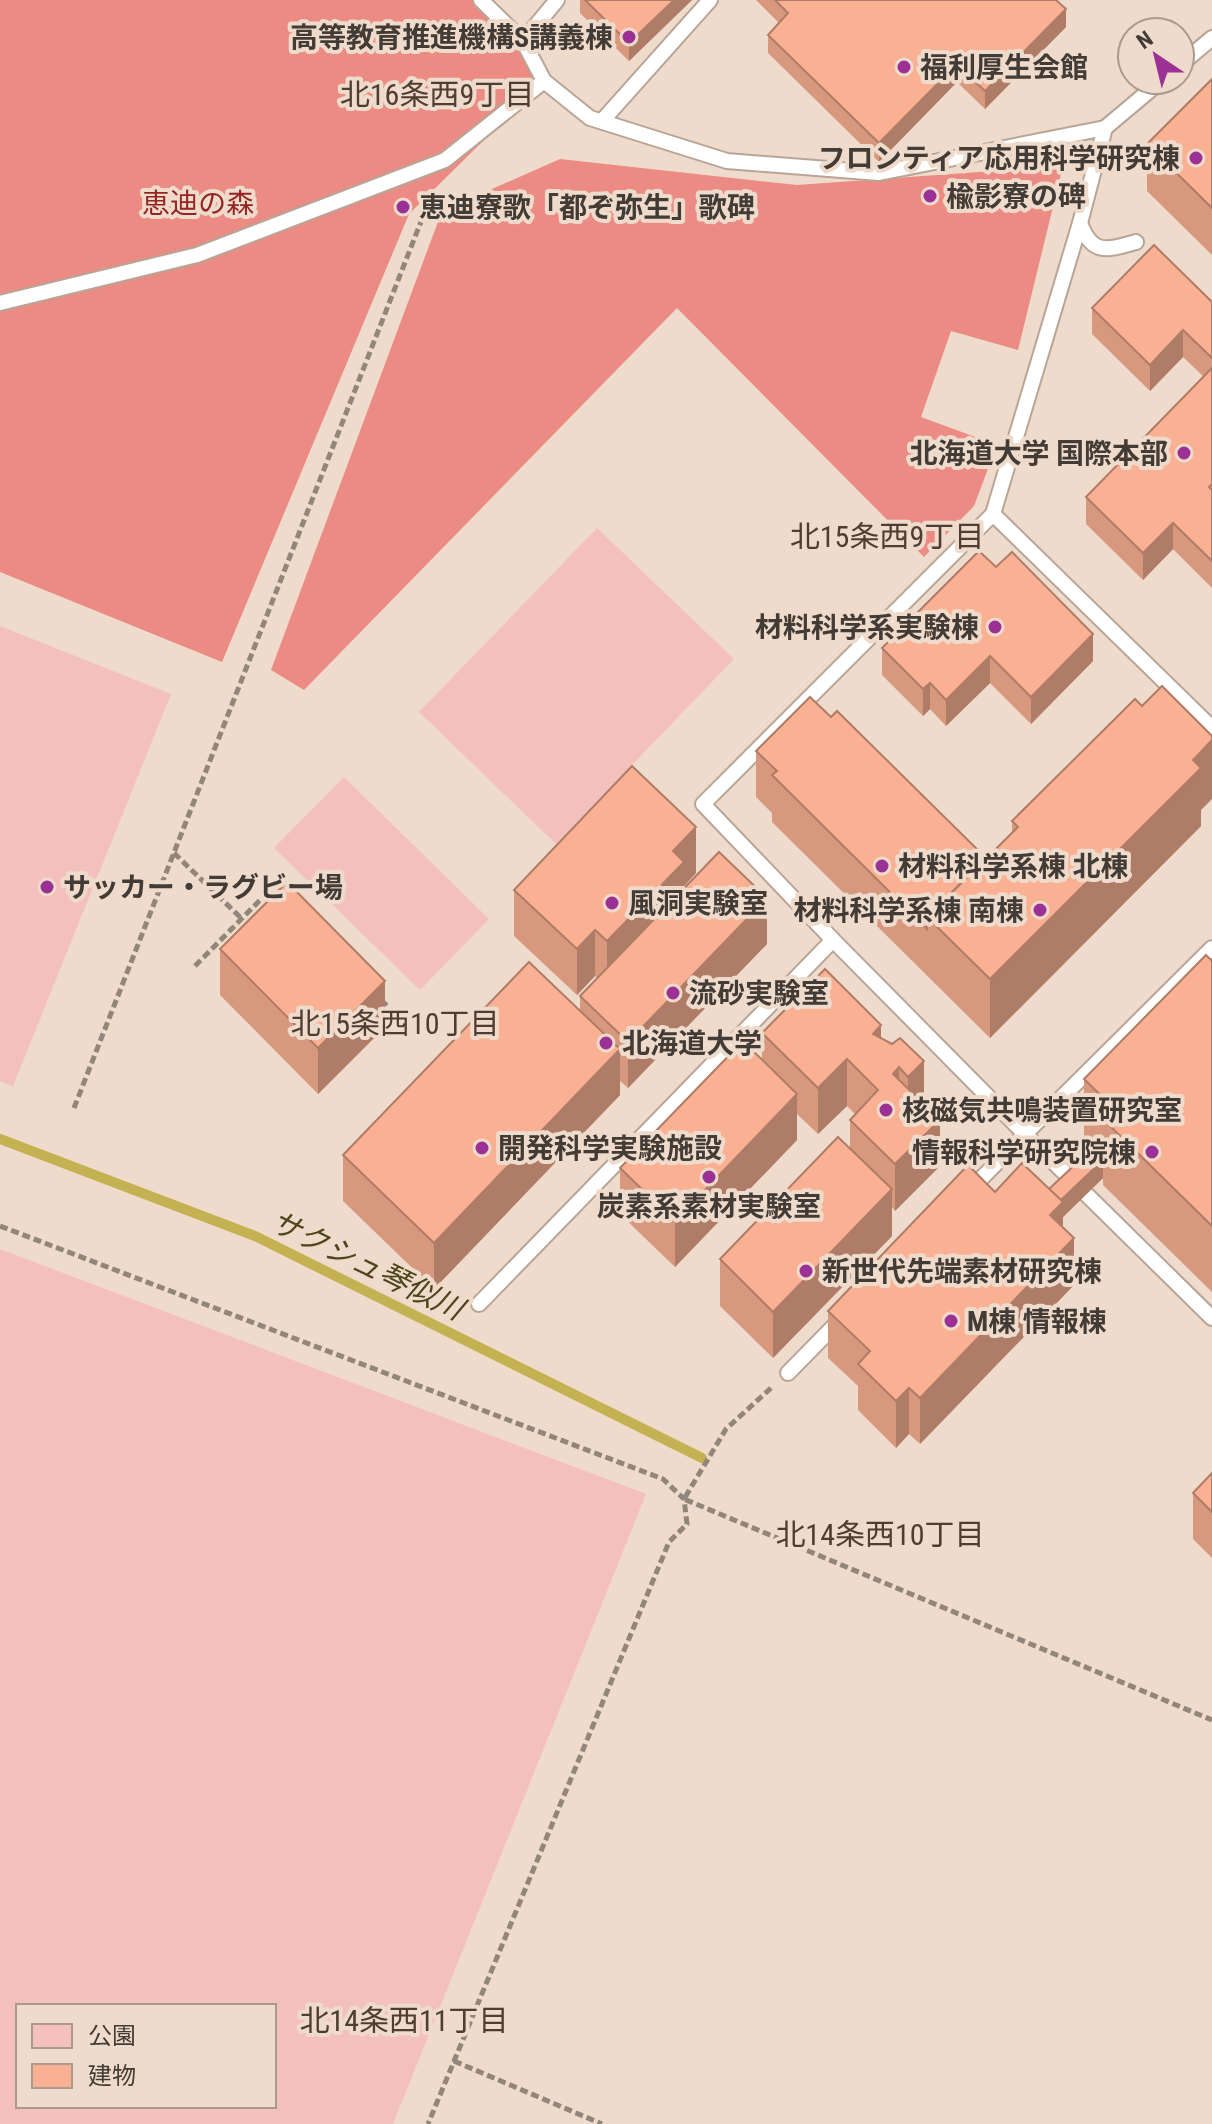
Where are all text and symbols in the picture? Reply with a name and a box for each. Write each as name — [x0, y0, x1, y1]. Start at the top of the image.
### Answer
north arrow — [1116, 16, 1196, 96]
place label: 高等教育推進機構S講義棟 — [290, 21, 613, 54]
text: N — [1132, 26, 1158, 54]
marker: 高等教育推進機構S講義棟 — [620, 28, 638, 46]
place label: 福利厚生会館 — [920, 51, 1088, 84]
marker: 福利厚生会館 — [895, 58, 913, 76]
district label: 北16条西9丁目 — [340, 77, 534, 112]
place label: フロンティア応用科学研究棟 — [818, 142, 1180, 175]
marker: フロンティア応用科学研究棟 — [1187, 149, 1205, 167]
place label: 楡影寮の碑 — [946, 180, 1086, 213]
park label: 恵迪の森 — [142, 187, 254, 220]
marker: 楡影寮の碑 — [921, 187, 939, 205]
place label: 恵迪寮歌「都ぞ弥生」歌碑 — [419, 191, 755, 224]
marker: 恵迪寮歌「都ぞ弥生」歌碑 — [394, 198, 412, 216]
place label: 北海道大学 国際本部 — [910, 437, 1168, 470]
marker: 北海道大学 国際本部 — [1175, 444, 1193, 462]
district label: 北15条西9丁目 — [790, 519, 984, 554]
place label: 材料科学系実験棟 — [755, 611, 979, 644]
marker: 材料科学系実験棟 — [986, 618, 1004, 636]
place label: 材料科学系棟 北棟 — [898, 850, 1128, 883]
marker: 材料科学系棟 北棟 — [873, 857, 891, 875]
place label: サッカー・ラグビー場 — [63, 871, 343, 904]
marker: サッカー・ラグビー場 — [38, 878, 56, 896]
place label: 風洞実験室 — [628, 887, 768, 920]
marker: 風洞実験室 — [603, 894, 621, 912]
place label: 材料科学系棟 南棟 — [794, 894, 1024, 927]
marker: 材料科学系棟 南棟 — [1031, 901, 1049, 919]
place label: 流砂実験室 — [689, 977, 829, 1010]
marker: 流砂実験室 — [664, 984, 682, 1002]
district label: 北15条西10丁目 — [290, 1006, 500, 1041]
place label: 北海道大学 — [622, 1027, 762, 1060]
marker: 北海道大学 — [597, 1034, 615, 1052]
place label: 核磁気共鳴装置研究室 — [902, 1094, 1182, 1127]
marker: 核磁気共鳴装置研究室 — [877, 1101, 895, 1119]
place label: 開発科学実験施設 — [498, 1132, 722, 1165]
place label: 情報科学研究院棟 — [912, 1136, 1136, 1169]
marker: 開発科学実験施設 — [473, 1139, 491, 1157]
marker: 情報科学研究院棟 — [1143, 1143, 1161, 1161]
marker: 炭素系素材実験室 — [700, 1168, 718, 1186]
place label: 炭素系素材実験室 — [597, 1190, 821, 1223]
water label: サクシュ琴似川 — [265, 1203, 472, 1328]
place label: 新世代先端素材研究棟 — [822, 1255, 1102, 1288]
marker: 新世代先端素材研究棟 — [797, 1262, 815, 1280]
place label: M棟 情報棟 — [967, 1305, 1107, 1338]
marker: M棟 情報棟 — [942, 1312, 960, 1330]
district label: 北14条西10丁目 — [775, 1517, 985, 1552]
district label: 北14条西11丁目 — [299, 2003, 509, 2038]
legend — [16, 2004, 276, 2108]
text: 公園 — [88, 2022, 136, 2050]
text: 建物 — [88, 2062, 136, 2090]

